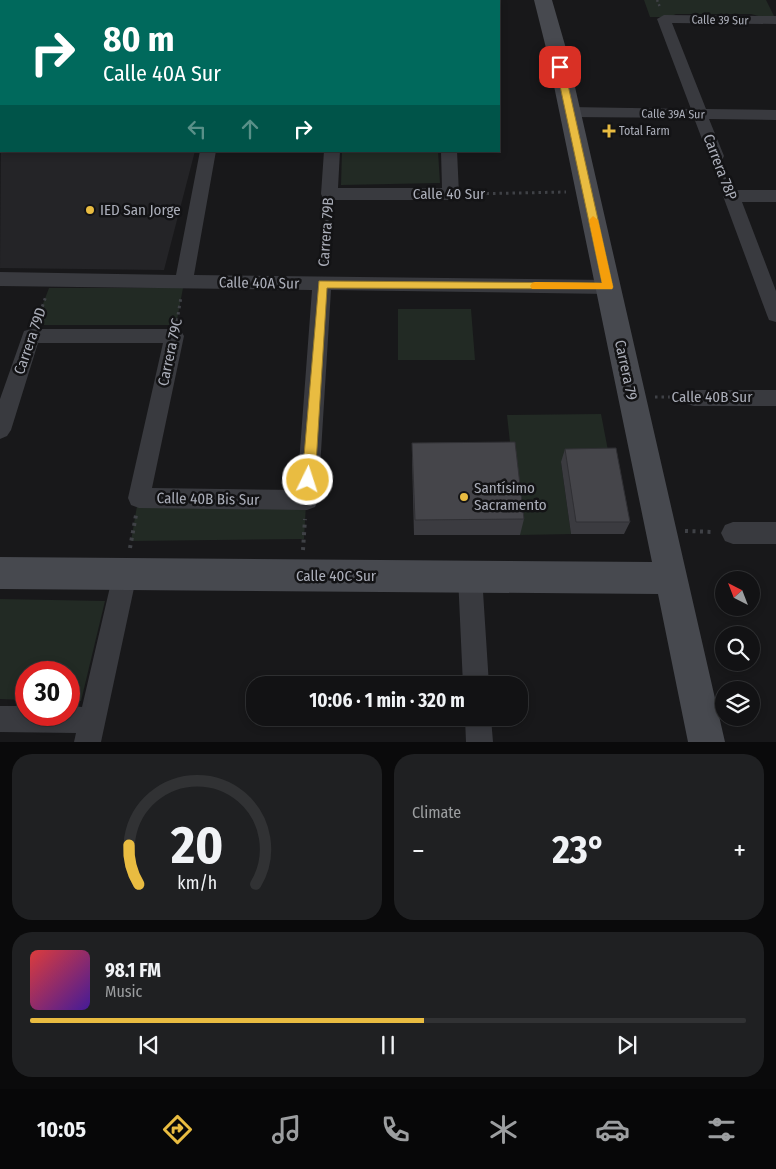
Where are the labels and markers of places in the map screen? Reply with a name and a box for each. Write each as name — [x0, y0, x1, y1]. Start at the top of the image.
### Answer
pin — [539, 46, 581, 88]
place label: Total Farm — [619, 124, 670, 138]
marker: Total Farm — [603, 125, 615, 137]
place label: IED San Jorge — [100, 201, 181, 219]
marker: IED San Jorge — [84, 204, 96, 216]
place label: Santísimo Sacramento — [474, 479, 547, 514]
marker: Santísimo Sacramento — [458, 491, 470, 503]

